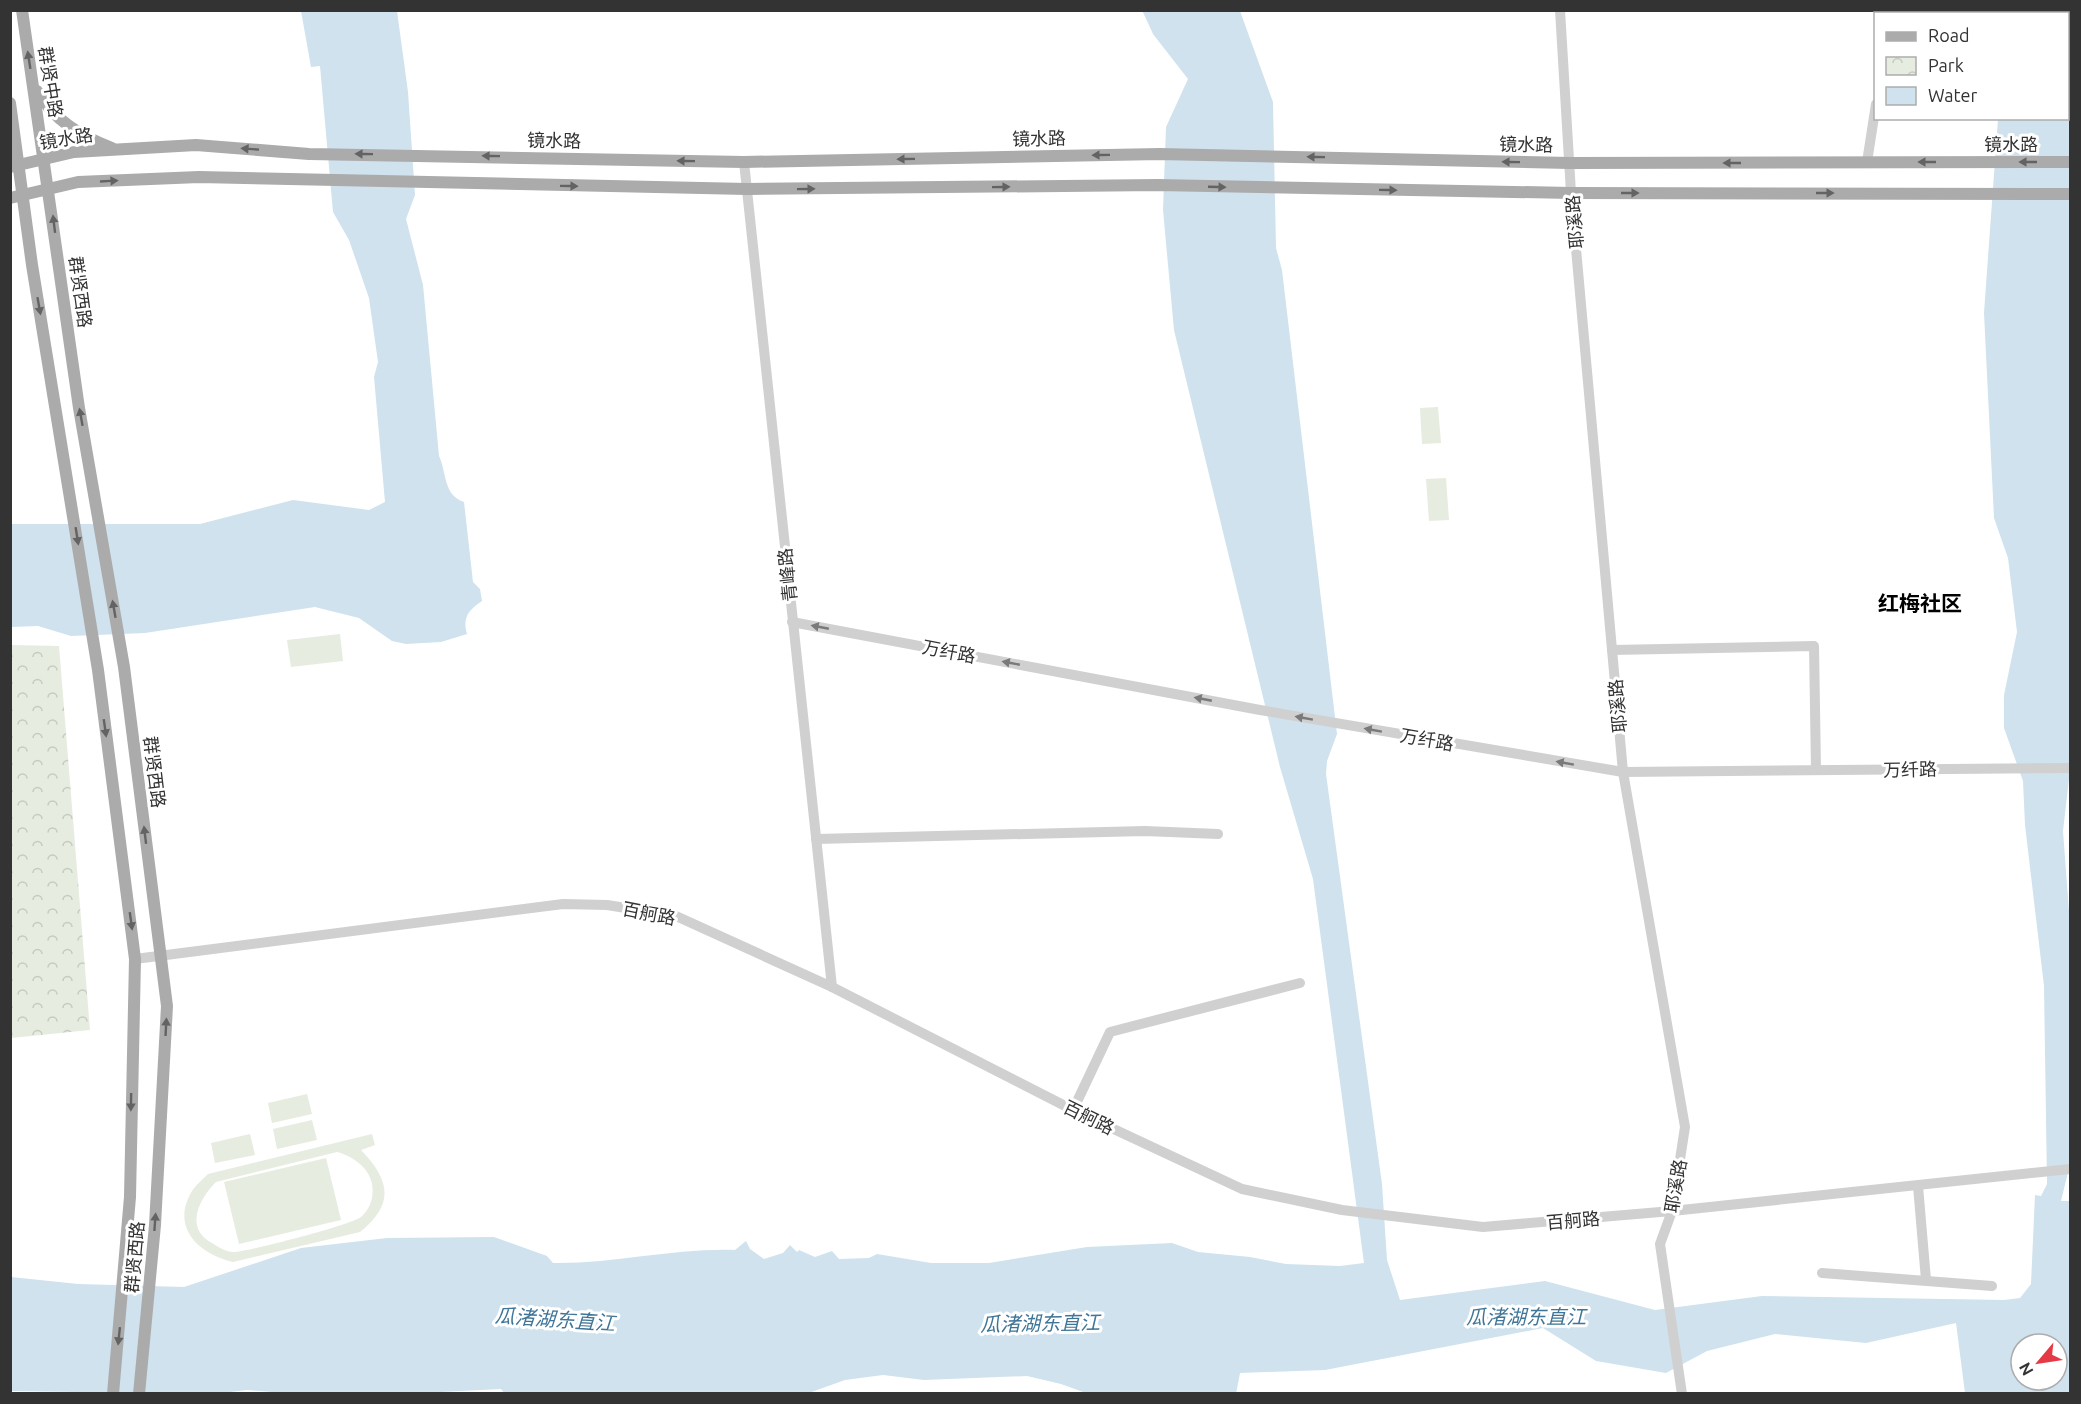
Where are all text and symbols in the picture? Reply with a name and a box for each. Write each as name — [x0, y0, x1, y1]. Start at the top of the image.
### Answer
legend — [1874, 12, 2069, 120]
text: Road — [1928, 25, 1970, 45]
street label: 群贤中路 — [35, 45, 67, 119]
one-way arrow — [25, 51, 34, 70]
text: Park — [1928, 55, 1964, 75]
text: Water — [1928, 85, 1978, 105]
street label: 镜水路 — [38, 124, 94, 152]
street label: 镜水路 — [1012, 128, 1066, 148]
street label: 镜水路 — [527, 130, 581, 150]
street label: 镜水路 — [1499, 134, 1553, 154]
street label: 镜水路 — [1984, 134, 2038, 154]
one-way arrow — [241, 144, 260, 154]
one-way arrow — [355, 149, 374, 159]
one-way arrow — [1092, 150, 1111, 160]
one-way arrow — [481, 152, 500, 161]
one-way arrow — [1307, 153, 1326, 162]
one-way arrow — [897, 154, 916, 164]
one-way arrow — [676, 156, 695, 166]
one-way arrow — [1502, 157, 1521, 167]
one-way arrow — [1917, 157, 1936, 167]
one-way arrow — [2018, 157, 2037, 167]
one-way arrow — [1722, 158, 1741, 168]
one-way arrow — [100, 176, 119, 186]
one-way arrow — [559, 181, 578, 191]
one-way arrow — [991, 182, 1010, 192]
one-way arrow — [1207, 182, 1226, 191]
one-way arrow — [796, 184, 815, 193]
one-way arrow — [1378, 185, 1397, 195]
one-way arrow — [1620, 188, 1639, 198]
one-way arrow — [1815, 189, 1834, 198]
street label: 耶溪路 — [1562, 194, 1586, 250]
one-way arrow — [49, 214, 58, 233]
street label: 群贤西路 — [66, 255, 96, 329]
one-way arrow — [35, 297, 44, 316]
one-way arrow — [76, 407, 85, 426]
one-way arrow — [73, 526, 82, 545]
street label: 青峰路 — [774, 547, 800, 603]
district label: 红梅社区 — [1878, 591, 1962, 615]
one-way arrow — [109, 599, 118, 618]
one-way arrow — [810, 622, 829, 631]
street label: 万纤路 — [921, 636, 977, 666]
one-way arrow — [1002, 658, 1021, 667]
street label: 耶溪路 — [1605, 678, 1629, 734]
one-way arrow — [1193, 694, 1212, 703]
one-way arrow — [1294, 713, 1313, 722]
one-way arrow — [101, 718, 110, 737]
street label: 万纤路 — [1399, 724, 1455, 754]
one-way arrow — [1364, 725, 1383, 734]
street label: 群贤西路 — [141, 735, 169, 809]
one-way arrow — [1556, 758, 1575, 767]
street label: 万纤路 — [1883, 759, 1937, 779]
one-way arrow — [140, 826, 149, 845]
street label: 百舸路 — [621, 898, 677, 928]
one-way arrow — [126, 911, 136, 930]
one-way arrow — [161, 1018, 171, 1037]
one-way arrow — [127, 1092, 136, 1111]
street label: 百舸路 — [1060, 1096, 1118, 1138]
street label: 耶溪路 — [1660, 1158, 1690, 1214]
street label: 百舸路 — [1545, 1208, 1601, 1232]
one-way arrow — [150, 1212, 159, 1231]
street label: 群贤西路 — [121, 1220, 147, 1294]
water label: 瓜渚湖东直江 — [494, 1303, 618, 1335]
water label: 瓜渚湖东直江 — [1466, 1305, 1588, 1328]
water label: 瓜渚湖东直江 — [980, 1310, 1102, 1336]
one-way arrow — [114, 1326, 124, 1345]
north arrow — [2009, 1332, 2069, 1392]
text: N — [2015, 1360, 2037, 1379]

